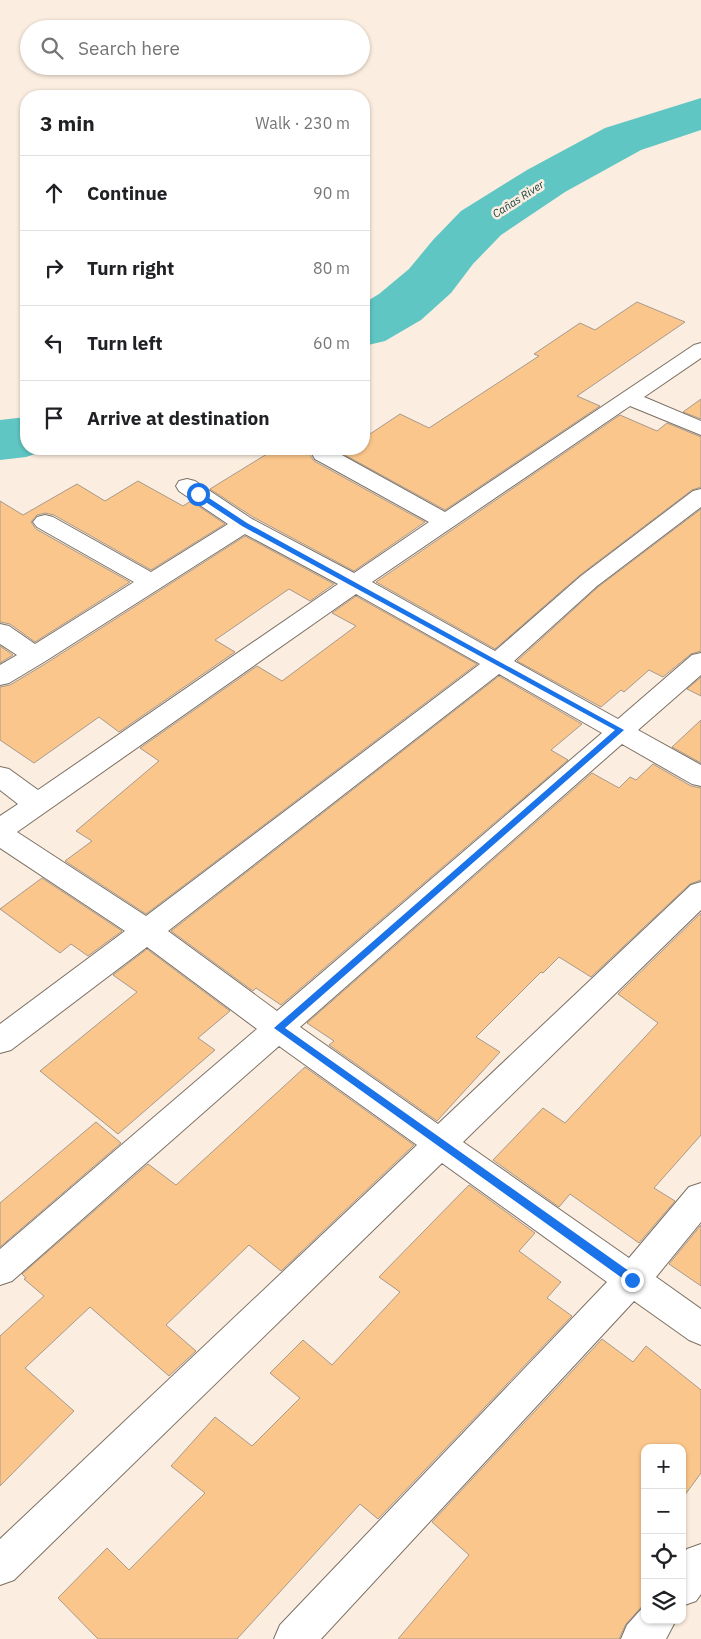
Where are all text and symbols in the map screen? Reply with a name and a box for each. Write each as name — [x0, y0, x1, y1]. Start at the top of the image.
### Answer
search box — [20, 20, 370, 75]
icon: search — [38, 34, 66, 62]
text: Search here — [78, 36, 180, 60]
text: 3 min — [40, 109, 95, 137]
text: Walk · 230 m — [255, 113, 350, 133]
water label: Cañas River — [490, 177, 547, 221]
icon: ahead — [40, 179, 68, 207]
text: Continue — [87, 181, 167, 205]
text: 90 m — [313, 183, 350, 203]
icon: right — [40, 254, 68, 282]
text: Turn right — [87, 256, 174, 280]
text: 80 m — [313, 258, 350, 278]
icon: left — [40, 329, 68, 357]
text: Turn left — [87, 331, 163, 355]
text: 60 m — [313, 333, 350, 353]
icon: arrive — [40, 404, 68, 432]
text: Arrive at destination — [87, 406, 270, 430]
route start — [187, 483, 210, 506]
route end — [621, 1269, 644, 1292]
map controls — [641, 1444, 686, 1624]
button: + — [641, 1444, 686, 1489]
button: − — [641, 1489, 686, 1534]
button: locate — [641, 1534, 686, 1579]
button: layers — [641, 1579, 686, 1624]

